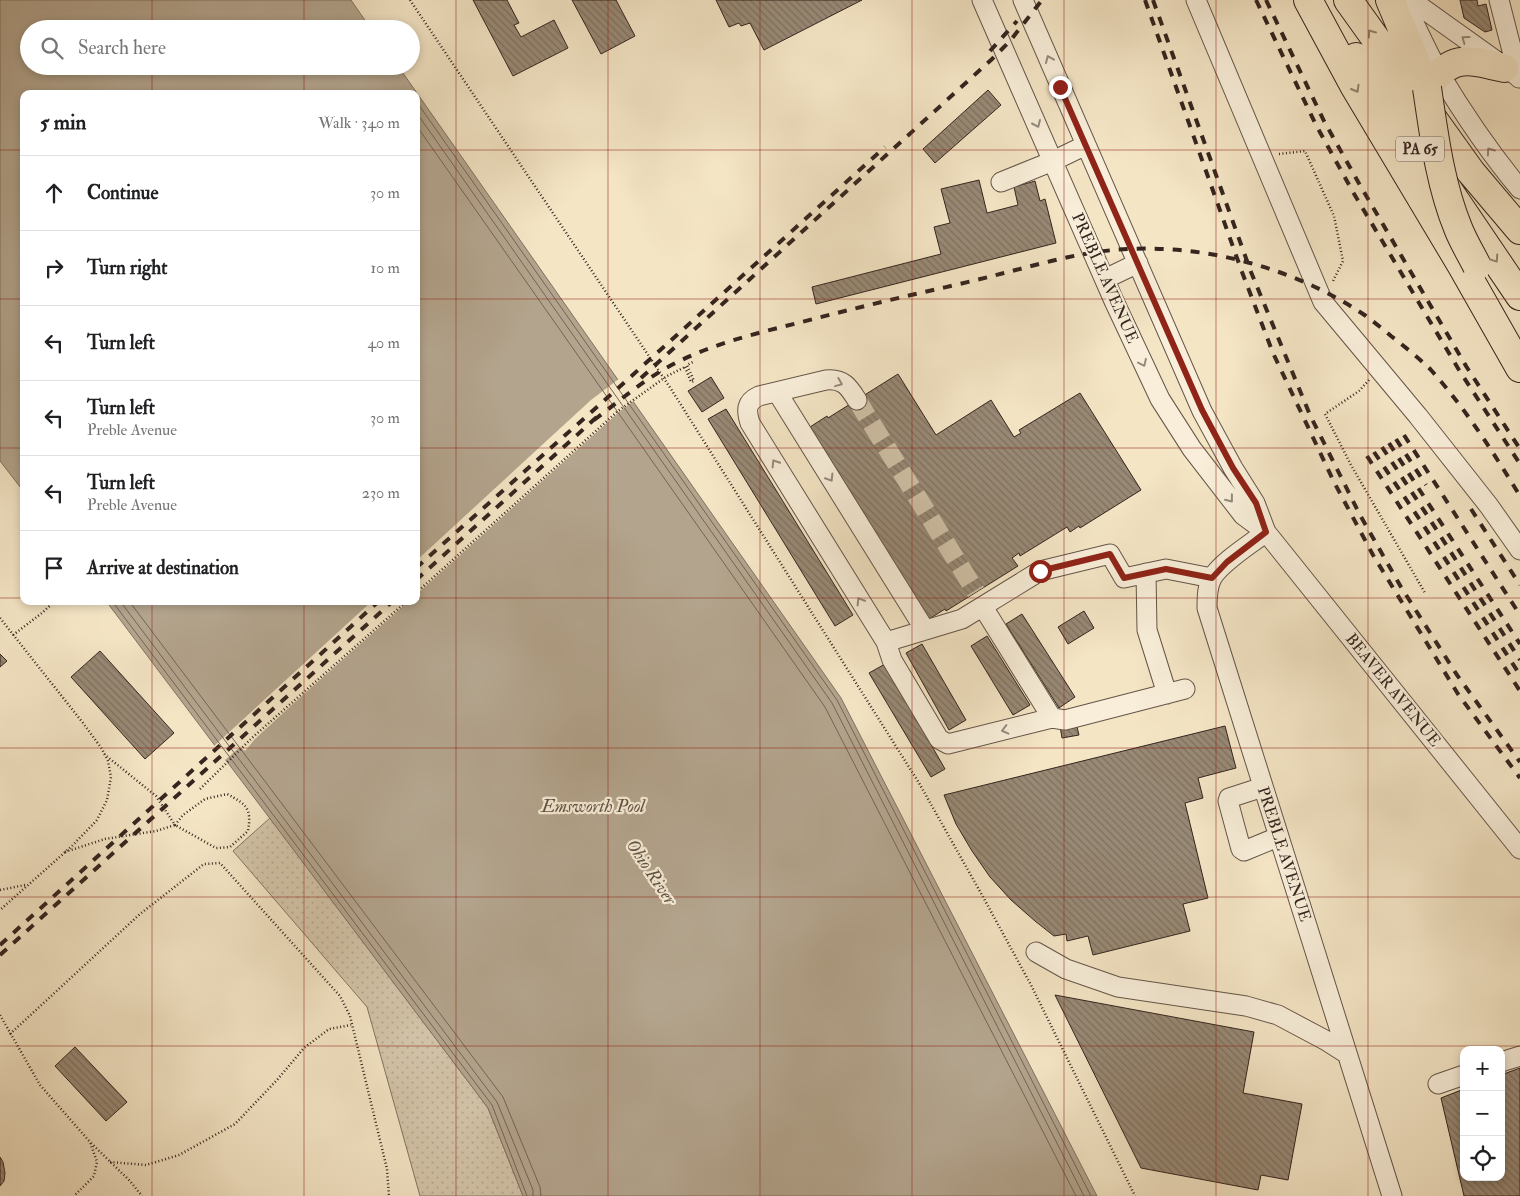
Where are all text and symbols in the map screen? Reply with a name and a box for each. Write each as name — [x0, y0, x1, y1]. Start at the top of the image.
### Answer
search box — [20, 20, 420, 75]
one-way arrow — [1368, 29, 1377, 39]
icon: search — [38, 34, 66, 62]
text: Search here — [78, 36, 166, 60]
one-way arrow — [1461, 36, 1471, 45]
one-way arrow — [1044, 55, 1055, 64]
route end — [1049, 76, 1072, 99]
one-way arrow — [1350, 84, 1360, 93]
text: 5 min — [40, 109, 86, 136]
text: Walk · 340 m — [318, 113, 400, 133]
one-way arrow — [1031, 119, 1042, 128]
road number: PA 65 — [1396, 136, 1444, 162]
one-way arrow — [1487, 147, 1496, 157]
icon: ahead — [40, 179, 68, 207]
text: Continue — [87, 181, 158, 205]
text: 30 m — [370, 183, 400, 203]
street label: PREBLE AVENUE — [1067, 210, 1143, 346]
one-way arrow — [1489, 253, 1498, 263]
icon: right — [40, 254, 68, 282]
text: Turn right — [87, 256, 167, 280]
text: 10 m — [370, 258, 400, 278]
icon: left — [40, 329, 68, 357]
text: Turn left — [87, 331, 155, 355]
text: 40 m — [367, 333, 400, 353]
one-way arrow — [1137, 357, 1147, 366]
one-way arrow — [834, 376, 843, 387]
text: Turn left — [87, 396, 155, 420]
icon: left — [40, 404, 68, 432]
text: 30 m — [370, 408, 400, 428]
text: Preble Avenue — [87, 420, 177, 440]
one-way arrow — [771, 459, 781, 468]
text: Turn left — [87, 471, 155, 495]
one-way arrow — [824, 473, 834, 482]
icon: left — [40, 479, 68, 507]
text: 230 m — [362, 483, 400, 503]
one-way arrow — [1225, 493, 1233, 502]
text: Preble Avenue — [87, 495, 177, 515]
icon: arrive — [40, 554, 68, 582]
text: Arrive at destination — [87, 556, 239, 580]
route start — [1029, 560, 1052, 583]
one-way arrow — [857, 597, 866, 606]
street label: BEAVER AVENUE — [1341, 629, 1445, 751]
one-way arrow — [1000, 724, 1009, 735]
street label: PREBLE AVENUE — [1253, 784, 1315, 924]
water label: Emsworth Pool — [540, 795, 646, 818]
water label: Ohio River — [621, 835, 682, 910]
map controls — [1460, 1046, 1505, 1181]
button: + — [1460, 1046, 1505, 1091]
button: − — [1460, 1091, 1505, 1136]
button: locate — [1460, 1136, 1505, 1181]

